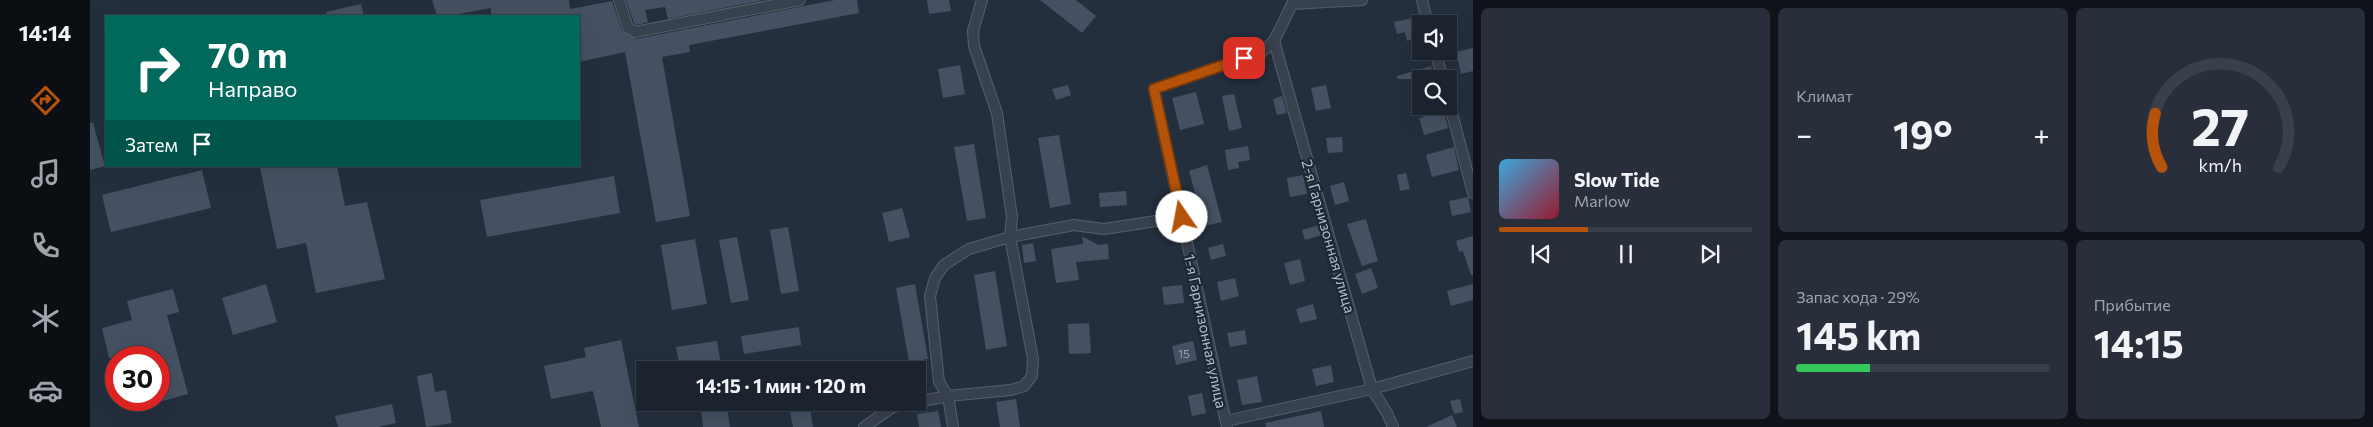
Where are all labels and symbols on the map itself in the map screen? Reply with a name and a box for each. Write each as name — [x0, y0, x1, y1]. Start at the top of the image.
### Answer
pin — [1223, 37, 1265, 79]
street label: 2-я Гарнизонная улица — [1298, 157, 1360, 315]
position arrow — [1155, 190, 1207, 242]
street label: 1-я Гарнизонная улица — [1181, 252, 1231, 410]
speed limit sign: 30 — [105, 346, 170, 411]
house number: 15 — [1178, 346, 1190, 360]

